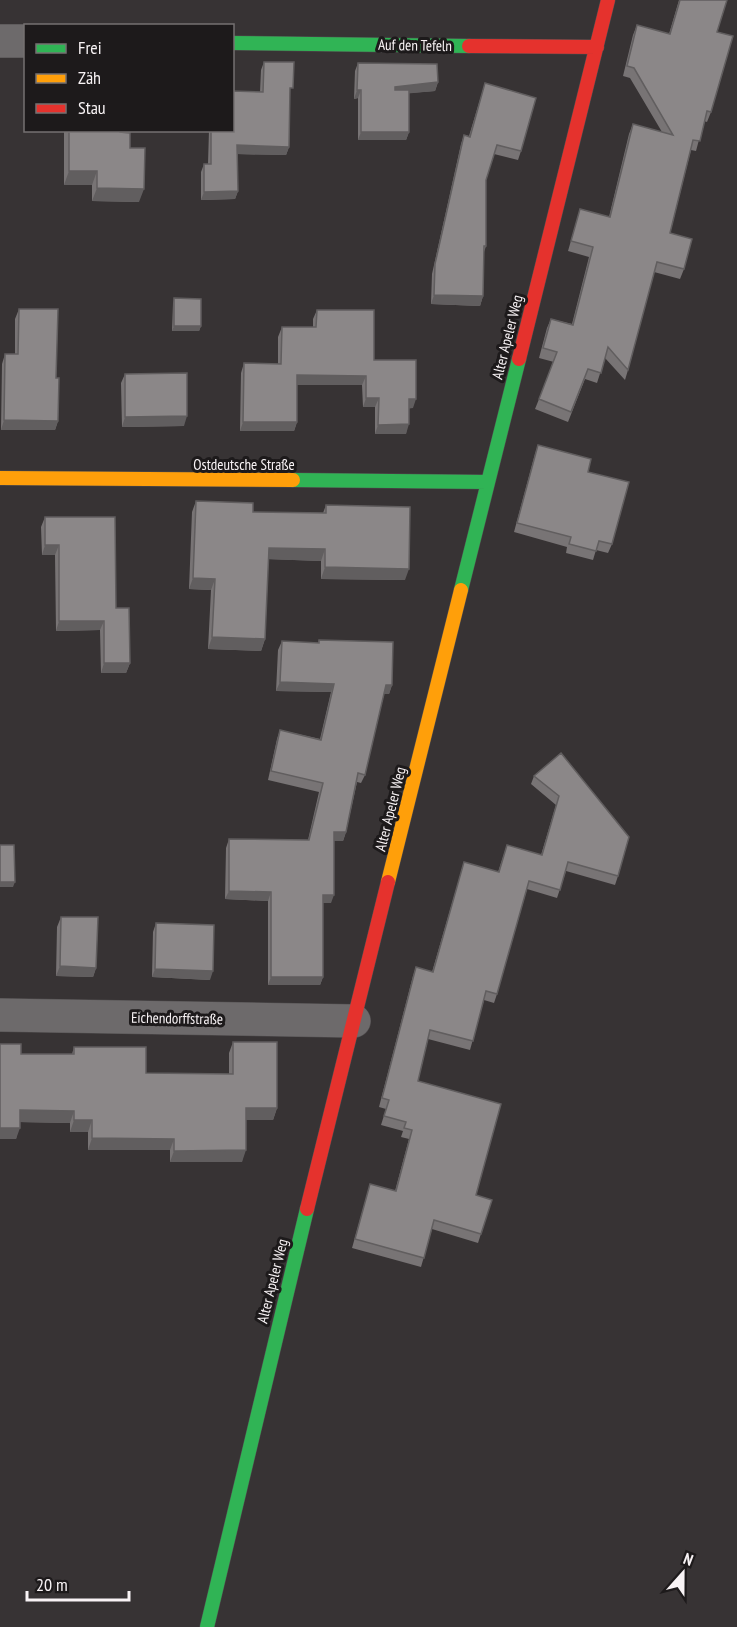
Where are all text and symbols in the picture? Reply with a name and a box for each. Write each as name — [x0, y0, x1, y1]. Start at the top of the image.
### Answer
legend — [24, 24, 234, 132]
street label: Auf den Tefeln — [378, 35, 452, 55]
text: Frei — [78, 36, 102, 59]
text: Zäh — [78, 66, 101, 89]
text: Stau — [78, 96, 106, 119]
street label: Alter Apeler Weg — [487, 293, 527, 381]
street label: Ostdeutsche Straße — [193, 455, 295, 474]
street label: Alter Apeler Weg — [370, 765, 410, 853]
street label: Eichendorffstraße — [131, 1008, 223, 1028]
street label: Alter Apeler Weg — [252, 1237, 292, 1325]
north arrow — [653, 1543, 713, 1603]
text: N — [681, 1548, 696, 1570]
scale bar — [27, 1564, 129, 1602]
text: 20 m — [36, 1573, 68, 1596]

